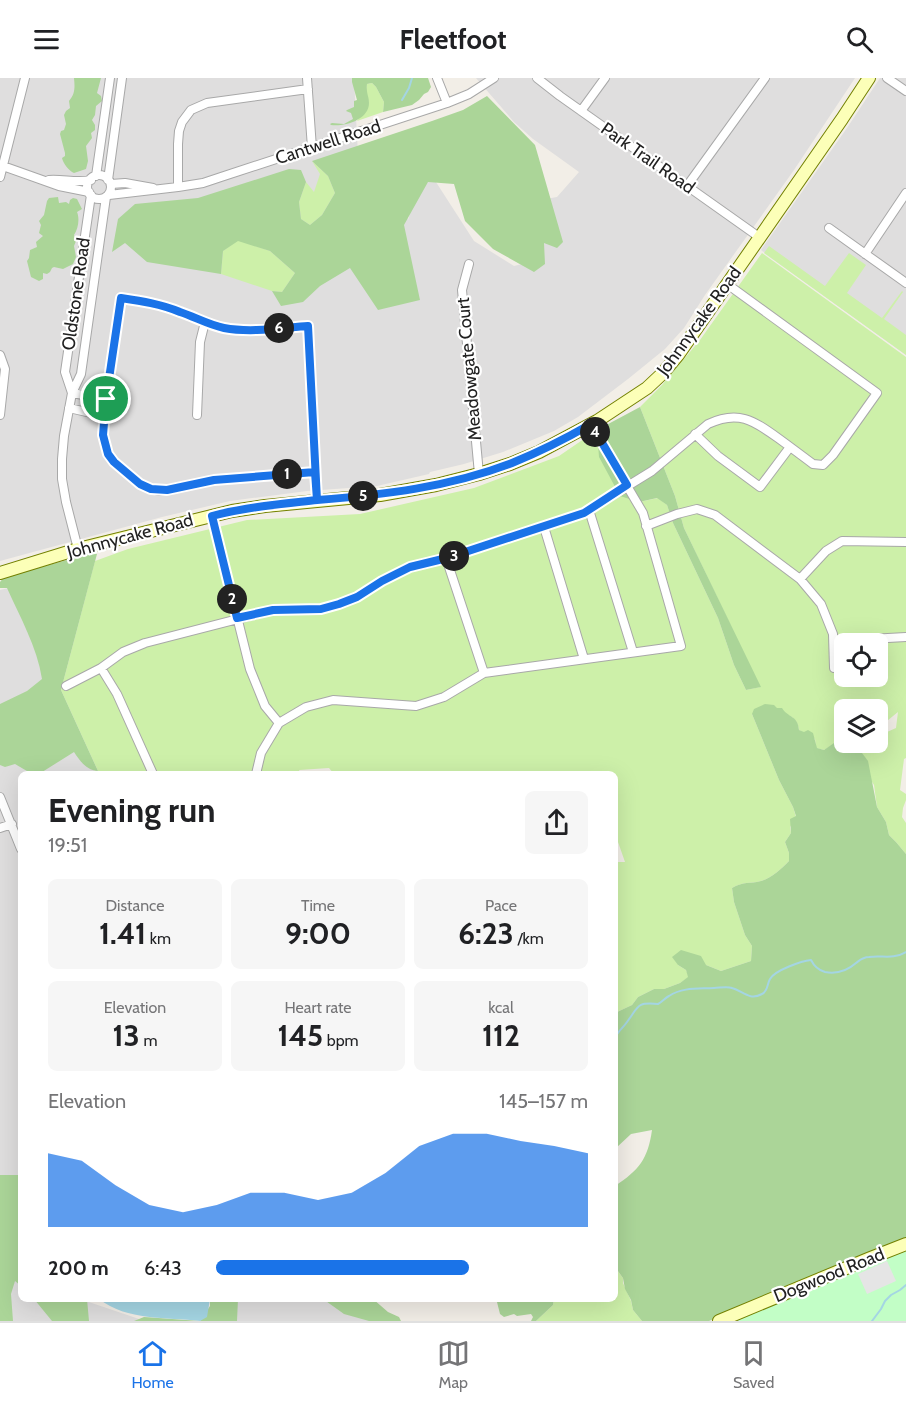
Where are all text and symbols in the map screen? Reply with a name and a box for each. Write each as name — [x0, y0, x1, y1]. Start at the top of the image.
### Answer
icon: menu — [30, 23, 63, 56]
text: Fleetfoot — [399, 23, 507, 56]
icon: search — [843, 23, 876, 56]
street label: Cantwell Road — [273, 115, 383, 169]
street label: Park Trail Road — [597, 117, 699, 199]
street label: Oldstone Road — [57, 236, 95, 352]
street label: Johnnycake Road — [651, 262, 746, 381]
street label: Meadowgate Court — [452, 296, 486, 442]
pin: 6 — [264, 313, 294, 343]
text: 6 — [275, 318, 284, 337]
pin — [80, 373, 131, 424]
icon: arrive — [89, 382, 122, 415]
pin: 4 — [580, 417, 610, 447]
text: 4 — [590, 422, 600, 441]
pin: 1 — [272, 459, 302, 489]
text: 1 — [284, 464, 290, 483]
pin: 5 — [348, 481, 378, 511]
text: 5 — [359, 486, 367, 505]
street label: Johnnycake Road — [64, 509, 195, 564]
pin: 3 — [439, 541, 469, 571]
text: 3 — [450, 546, 458, 565]
pin: 2 — [217, 584, 247, 614]
text: 2 — [228, 589, 236, 608]
map controls — [834, 633, 888, 753]
button: locate — [834, 633, 888, 687]
button: layers — [834, 699, 888, 753]
text: Evening run — [48, 790, 215, 830]
button: share — [525, 791, 588, 854]
text: 19:51 — [48, 833, 87, 857]
text: Distance — [106, 896, 164, 915]
text: Time — [301, 896, 335, 915]
text: Pace — [485, 896, 517, 915]
text: 1.41 — [99, 915, 146, 952]
text: 9:00 — [285, 915, 351, 952]
text: 6:23 — [458, 915, 514, 952]
text: km — [146, 929, 171, 948]
text: /km — [514, 929, 544, 948]
text: Elevation — [104, 998, 166, 1017]
text: Heart rate — [285, 998, 351, 1017]
text: kcal — [488, 998, 514, 1017]
text: 13 — [113, 1017, 140, 1054]
text: 145 — [277, 1017, 323, 1054]
text: 112 — [482, 1017, 520, 1054]
text: m — [140, 1031, 157, 1050]
text: bpm — [323, 1031, 359, 1050]
text: Elevation — [48, 1089, 126, 1113]
text: 145–157 m — [499, 1089, 588, 1113]
street label: Dogwood Road — [770, 1243, 888, 1307]
text: 200 m — [48, 1256, 109, 1280]
text: 6:43 — [144, 1256, 182, 1280]
tab: Home — [132, 1337, 174, 1392]
tab: Map — [437, 1337, 470, 1392]
tab: Saved — [733, 1337, 774, 1392]

